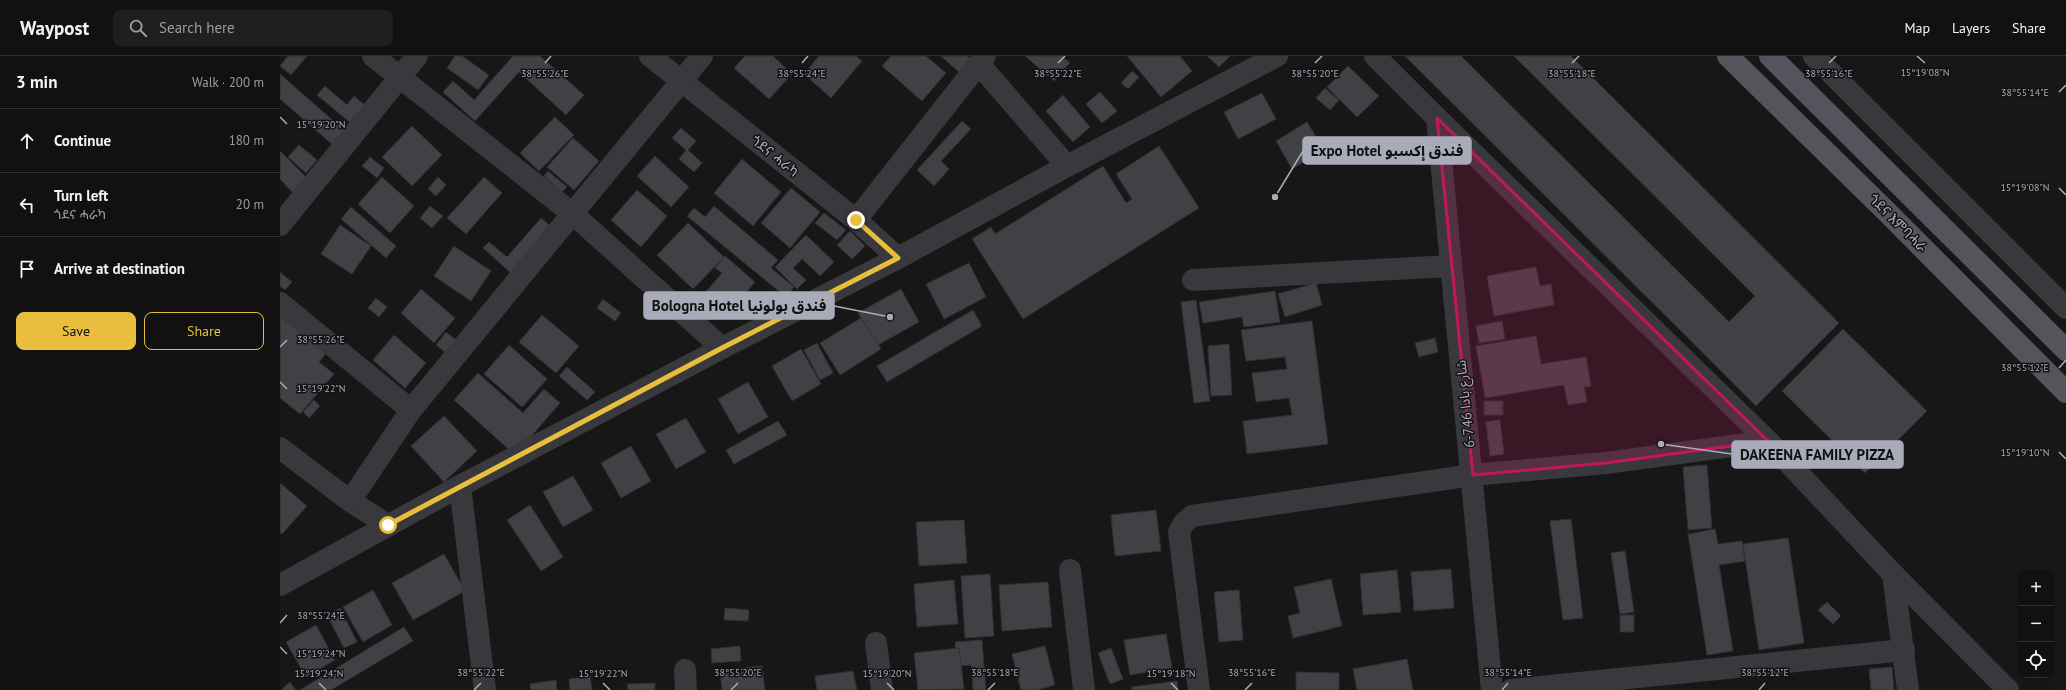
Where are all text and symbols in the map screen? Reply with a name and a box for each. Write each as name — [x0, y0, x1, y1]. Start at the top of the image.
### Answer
search box — [113, 10, 393, 46]
text: Waypost — [20, 16, 89, 40]
icon: search — [127, 17, 149, 39]
text: Search here — [159, 18, 235, 37]
text: Map — [1904, 19, 1930, 37]
text: Layers — [1952, 19, 1990, 37]
text: Share — [2012, 19, 2046, 37]
text: 15°19'08"N — [1900, 66, 1950, 79]
text: 38°55'26"E — [521, 67, 569, 80]
text: 38°55'24"E — [778, 67, 826, 80]
text: 38°55'22"E — [1034, 67, 1082, 80]
text: 38°55'20"E — [1291, 67, 1339, 80]
text: 38°55'18"E — [1548, 67, 1596, 80]
text: 38°55'16"E — [1805, 67, 1853, 80]
text: 3 min — [16, 71, 57, 93]
text: Walk · 200 m — [192, 74, 264, 91]
text: 38°55'14"E — [2001, 86, 2049, 99]
text: 15°19'20"N — [296, 118, 346, 131]
icon: ahead — [16, 130, 38, 152]
text: Continue — [54, 131, 111, 150]
street label: ጎደና ሓራካ — [748, 131, 802, 181]
text: 180 m — [229, 132, 264, 149]
callout: Expo Hotel فندق إكسبو — [1303, 137, 1471, 164]
text: Expo Hotel فندق إكسبو — [1311, 141, 1463, 161]
text: 15°19'08"N — [2000, 181, 2050, 194]
text: Turn left — [54, 186, 108, 205]
street label: ጎደና እምባሓራ — [1865, 190, 1931, 256]
icon: left — [16, 194, 38, 216]
text: 20 m — [236, 196, 264, 213]
text: ጎደና ሓራካ — [54, 206, 106, 223]
route end — [847, 211, 865, 229]
icon: arrive — [16, 258, 38, 280]
text: Arrive at destination — [54, 259, 185, 278]
callout: Bologna Hotel فندق بولونيا — [644, 292, 834, 319]
text: Bologna Hotel فندق بولونيا — [652, 296, 826, 315]
button: Save — [16, 312, 136, 350]
button: Share — [144, 312, 264, 350]
text: 38°55'26"E — [297, 333, 345, 346]
street label: شارع بادا 746-6 — [1451, 359, 1481, 449]
text: 38°55'12"E — [2001, 361, 2049, 374]
text: 15°19'22"N — [296, 382, 346, 395]
callout: DAKEENA FAMILY PIZZA — [1732, 441, 1903, 468]
text: DAKEENA FAMILY PIZZA — [1740, 445, 1895, 464]
text: 15°19'10"N — [2000, 446, 2050, 459]
route start — [379, 516, 397, 534]
map controls — [2018, 570, 2054, 678]
button: + — [2018, 570, 2054, 606]
button: − — [2018, 606, 2054, 642]
text: 38°55'24"E — [297, 609, 345, 622]
button: locate — [2018, 642, 2054, 678]
text: 15°19'24"N — [296, 647, 346, 660]
text: 38°55'22"E — [457, 666, 505, 679]
text: 38°55'20"E — [714, 666, 762, 679]
text: 38°55'18"E — [971, 666, 1019, 679]
text: 38°55'16"E — [1228, 666, 1276, 679]
text: 38°55'14"E — [1484, 666, 1532, 679]
text: 38°55'12"E — [1741, 666, 1789, 679]
text: 15°19'24"N — [294, 667, 344, 680]
text: 15°19'22"N — [578, 667, 628, 680]
text: 15°19'20"N — [862, 667, 912, 680]
text: 15°19'18"N — [1146, 667, 1196, 680]

